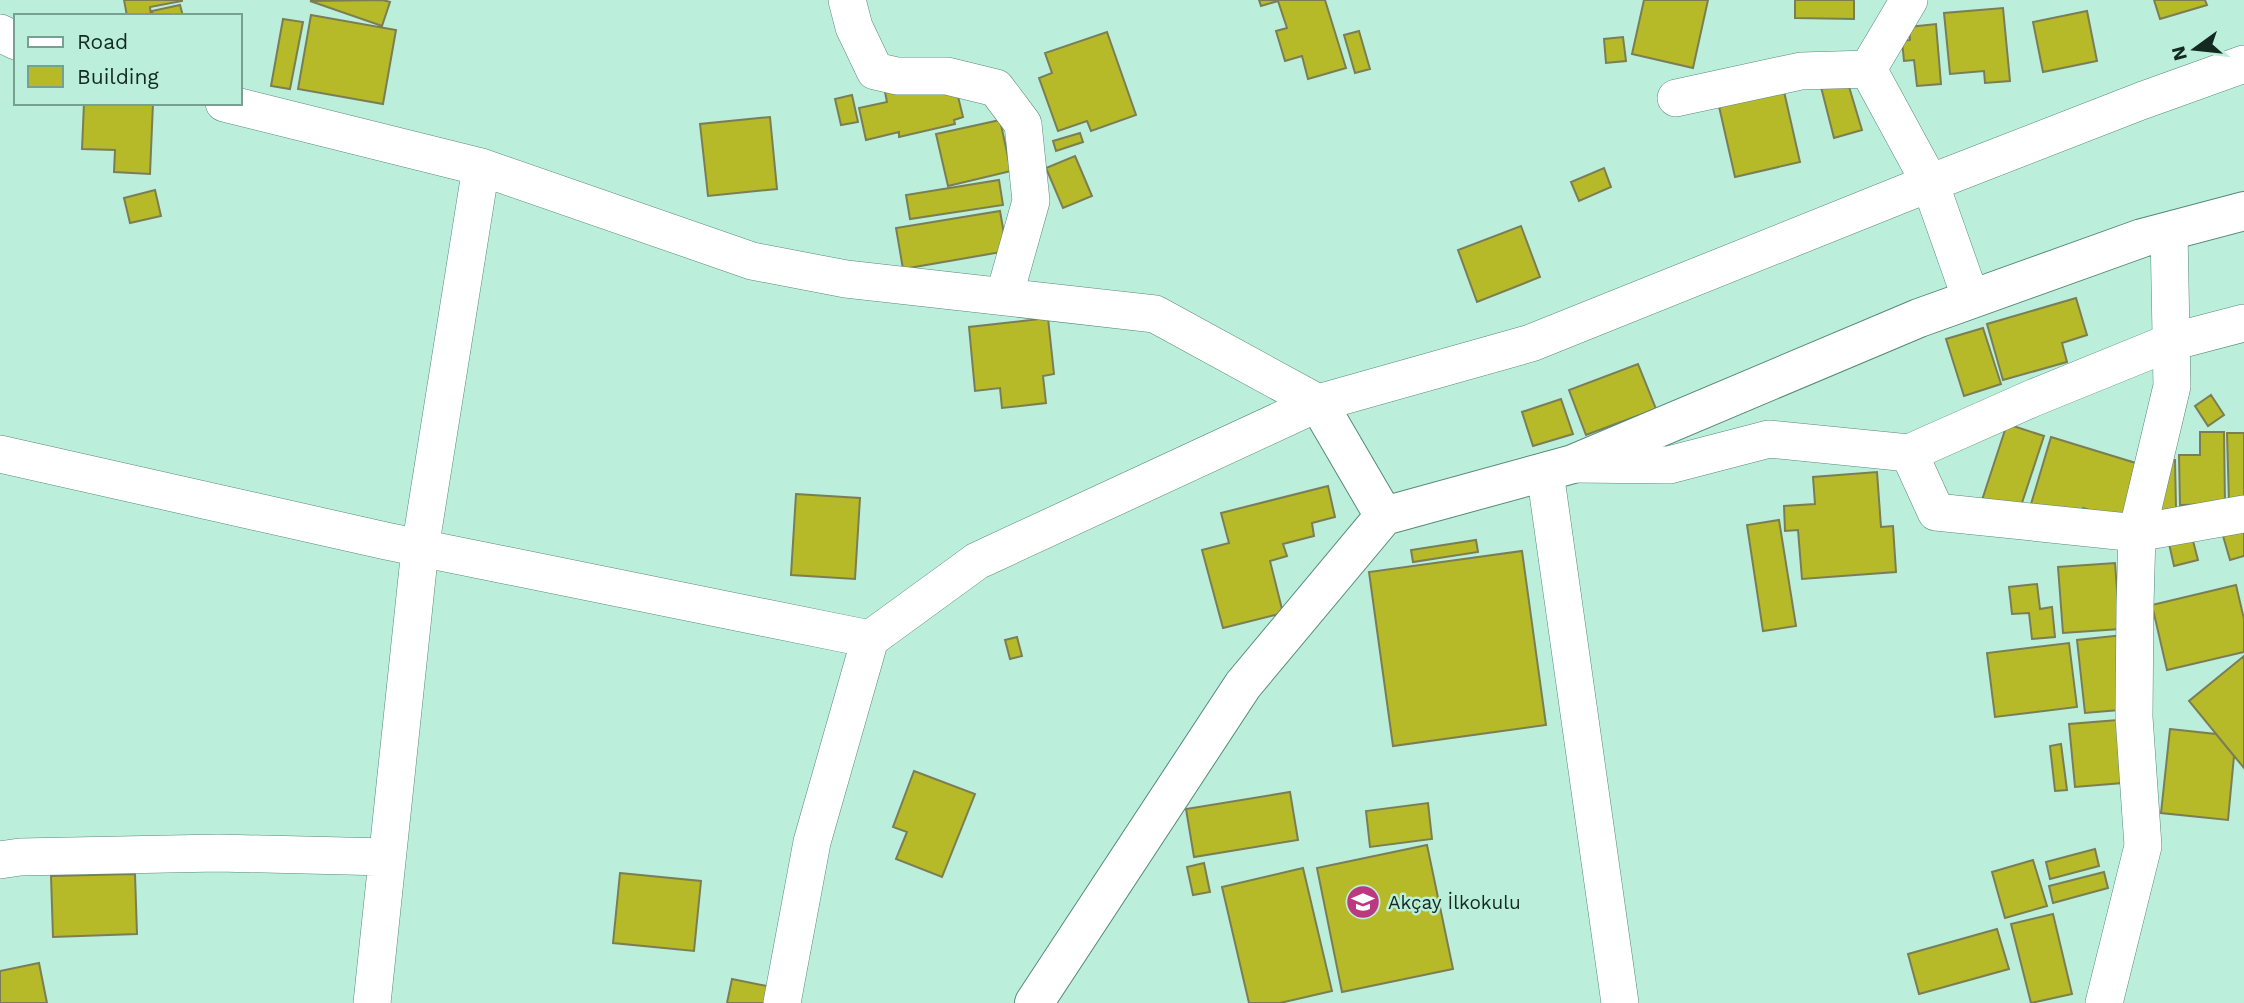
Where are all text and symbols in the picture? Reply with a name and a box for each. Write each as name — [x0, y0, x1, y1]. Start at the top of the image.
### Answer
legend — [14, 14, 242, 105]
north arrow — [2160, 14, 2230, 84]
text: Road — [77, 29, 128, 54]
text: N — [2166, 43, 2192, 63]
text: Building — [77, 64, 159, 89]
school or university icon: Akçay İlkokulu — [1344, 883, 1382, 921]
place label: Akçay İlkokulu — [1388, 891, 1521, 914]

